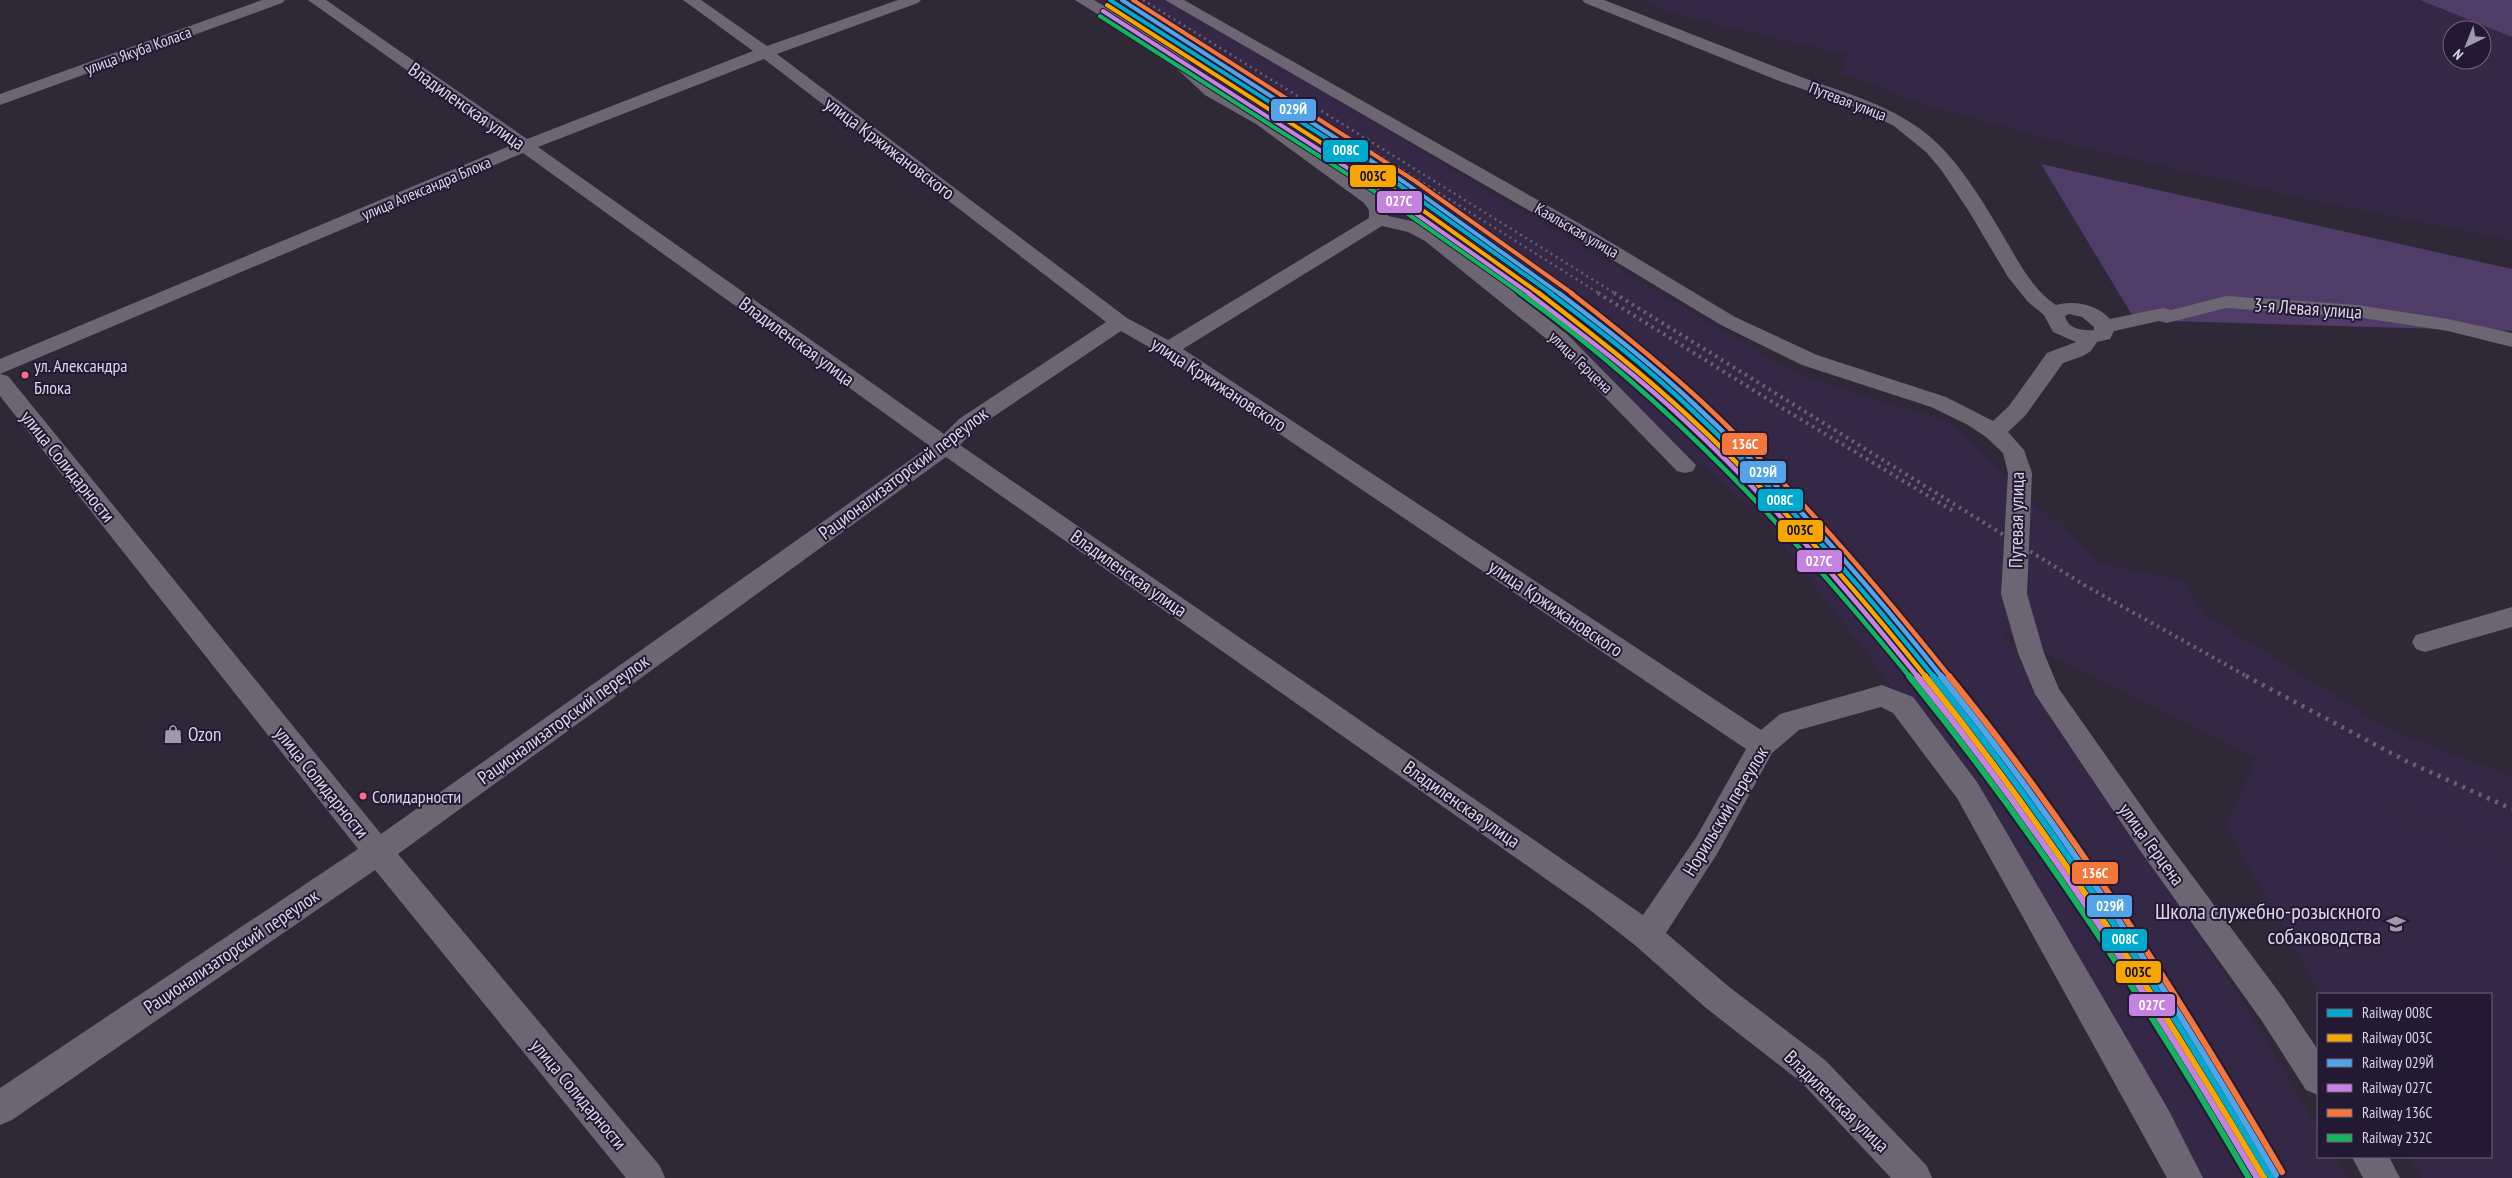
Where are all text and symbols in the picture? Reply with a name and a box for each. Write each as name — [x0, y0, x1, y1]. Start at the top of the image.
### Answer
north arrow — [2442, 20, 2492, 70]
street label: улица Якуба Коласа — [82, 22, 194, 78]
text: N — [2449, 45, 2467, 64]
street label: Владиленская улица — [404, 57, 530, 155]
street label: Путевая улица — [1806, 77, 1890, 125]
street label: улица Кржижановского — [820, 91, 960, 205]
line badge: 029Й — [1270, 98, 1317, 122]
text: 029Й — [1279, 100, 1307, 118]
line badge: 008С — [1322, 139, 1369, 163]
text: 008С — [1333, 141, 1360, 159]
street label: улица Александра Блока — [358, 152, 494, 224]
line badge: 003С — [1349, 164, 1397, 188]
text: 003С — [1360, 167, 1387, 185]
line badge: 027С — [1376, 190, 1423, 214]
text: 027С — [1386, 192, 1413, 210]
street label: Каяльская улица — [1532, 198, 1622, 262]
street label: Владиленская улица — [735, 291, 859, 391]
street label: 3-я Левая улица — [2253, 292, 2363, 324]
street label: улица Герцена — [1545, 327, 1617, 397]
street label: улица Кржижановского — [1147, 331, 1291, 437]
place label: ул. Александра Блока — [34, 354, 128, 399]
marker: ул. Александра Блока — [20, 370, 30, 380]
street label: Рационализаторский переулок — [814, 401, 993, 545]
street label: улица Солидарности — [16, 405, 120, 527]
line badge: 136С — [1721, 432, 1768, 456]
text: 136С — [1732, 435, 1759, 453]
line badge: 029Й — [1739, 460, 1787, 484]
text: 029Й — [1749, 463, 1777, 481]
street label: Путевая улица — [2003, 472, 2029, 568]
line badge: 008С — [1757, 488, 1804, 512]
text: 008С — [1767, 491, 1794, 509]
line badge: 003С — [1777, 519, 1824, 543]
text: 003С — [1787, 521, 1814, 539]
street label: Владиленская улица — [1066, 524, 1192, 622]
line badge: 027С — [1796, 549, 1843, 573]
text: 027С — [1806, 552, 1833, 570]
street label: улица Кржижановского — [1484, 554, 1628, 662]
street label: Рационализаторский переулок — [473, 648, 654, 789]
street label: улица Солидарности — [270, 721, 374, 843]
place label: Ozon — [188, 722, 221, 746]
shop icon: Ozon — [162, 723, 184, 745]
street label: Норильский переулок — [1677, 741, 1773, 880]
street label: Владиленская улица — [1399, 755, 1525, 853]
place label: Солидарности — [372, 785, 461, 808]
marker: Солидарности — [358, 791, 368, 801]
street label: улица Герцена — [2114, 798, 2190, 890]
line badge: 136С — [2071, 861, 2119, 885]
text: 136С — [2082, 864, 2109, 882]
street label: Рационализаторский переулок — [139, 883, 324, 1019]
line badge: 029Й — [2086, 894, 2133, 918]
text: 029Й — [2096, 897, 2124, 915]
place label: Школа служебно-розыскного собаководства — [2155, 897, 2381, 950]
school or university icon: Школа служебно-розыскного собаководства — [2385, 913, 2407, 935]
line badge: 008С — [2101, 928, 2148, 952]
text: 008С — [2112, 930, 2139, 948]
line badge: 003С — [2115, 960, 2162, 984]
text: 003С — [2125, 963, 2152, 981]
line badge: 027С — [2128, 993, 2176, 1017]
legend — [2317, 993, 2492, 1158]
text: 027С — [2139, 996, 2166, 1014]
text: Railway 008С — [2362, 1003, 2432, 1022]
text: Railway 003С — [2362, 1028, 2432, 1047]
street label: улица Солидарности — [526, 1034, 632, 1154]
street label: Владиленская улица — [1779, 1045, 1895, 1157]
text: Railway 029Й — [2362, 1053, 2434, 1072]
text: Railway 027С — [2362, 1078, 2432, 1097]
text: Railway 136С — [2362, 1103, 2432, 1122]
text: Railway 232C — [2362, 1128, 2432, 1147]

